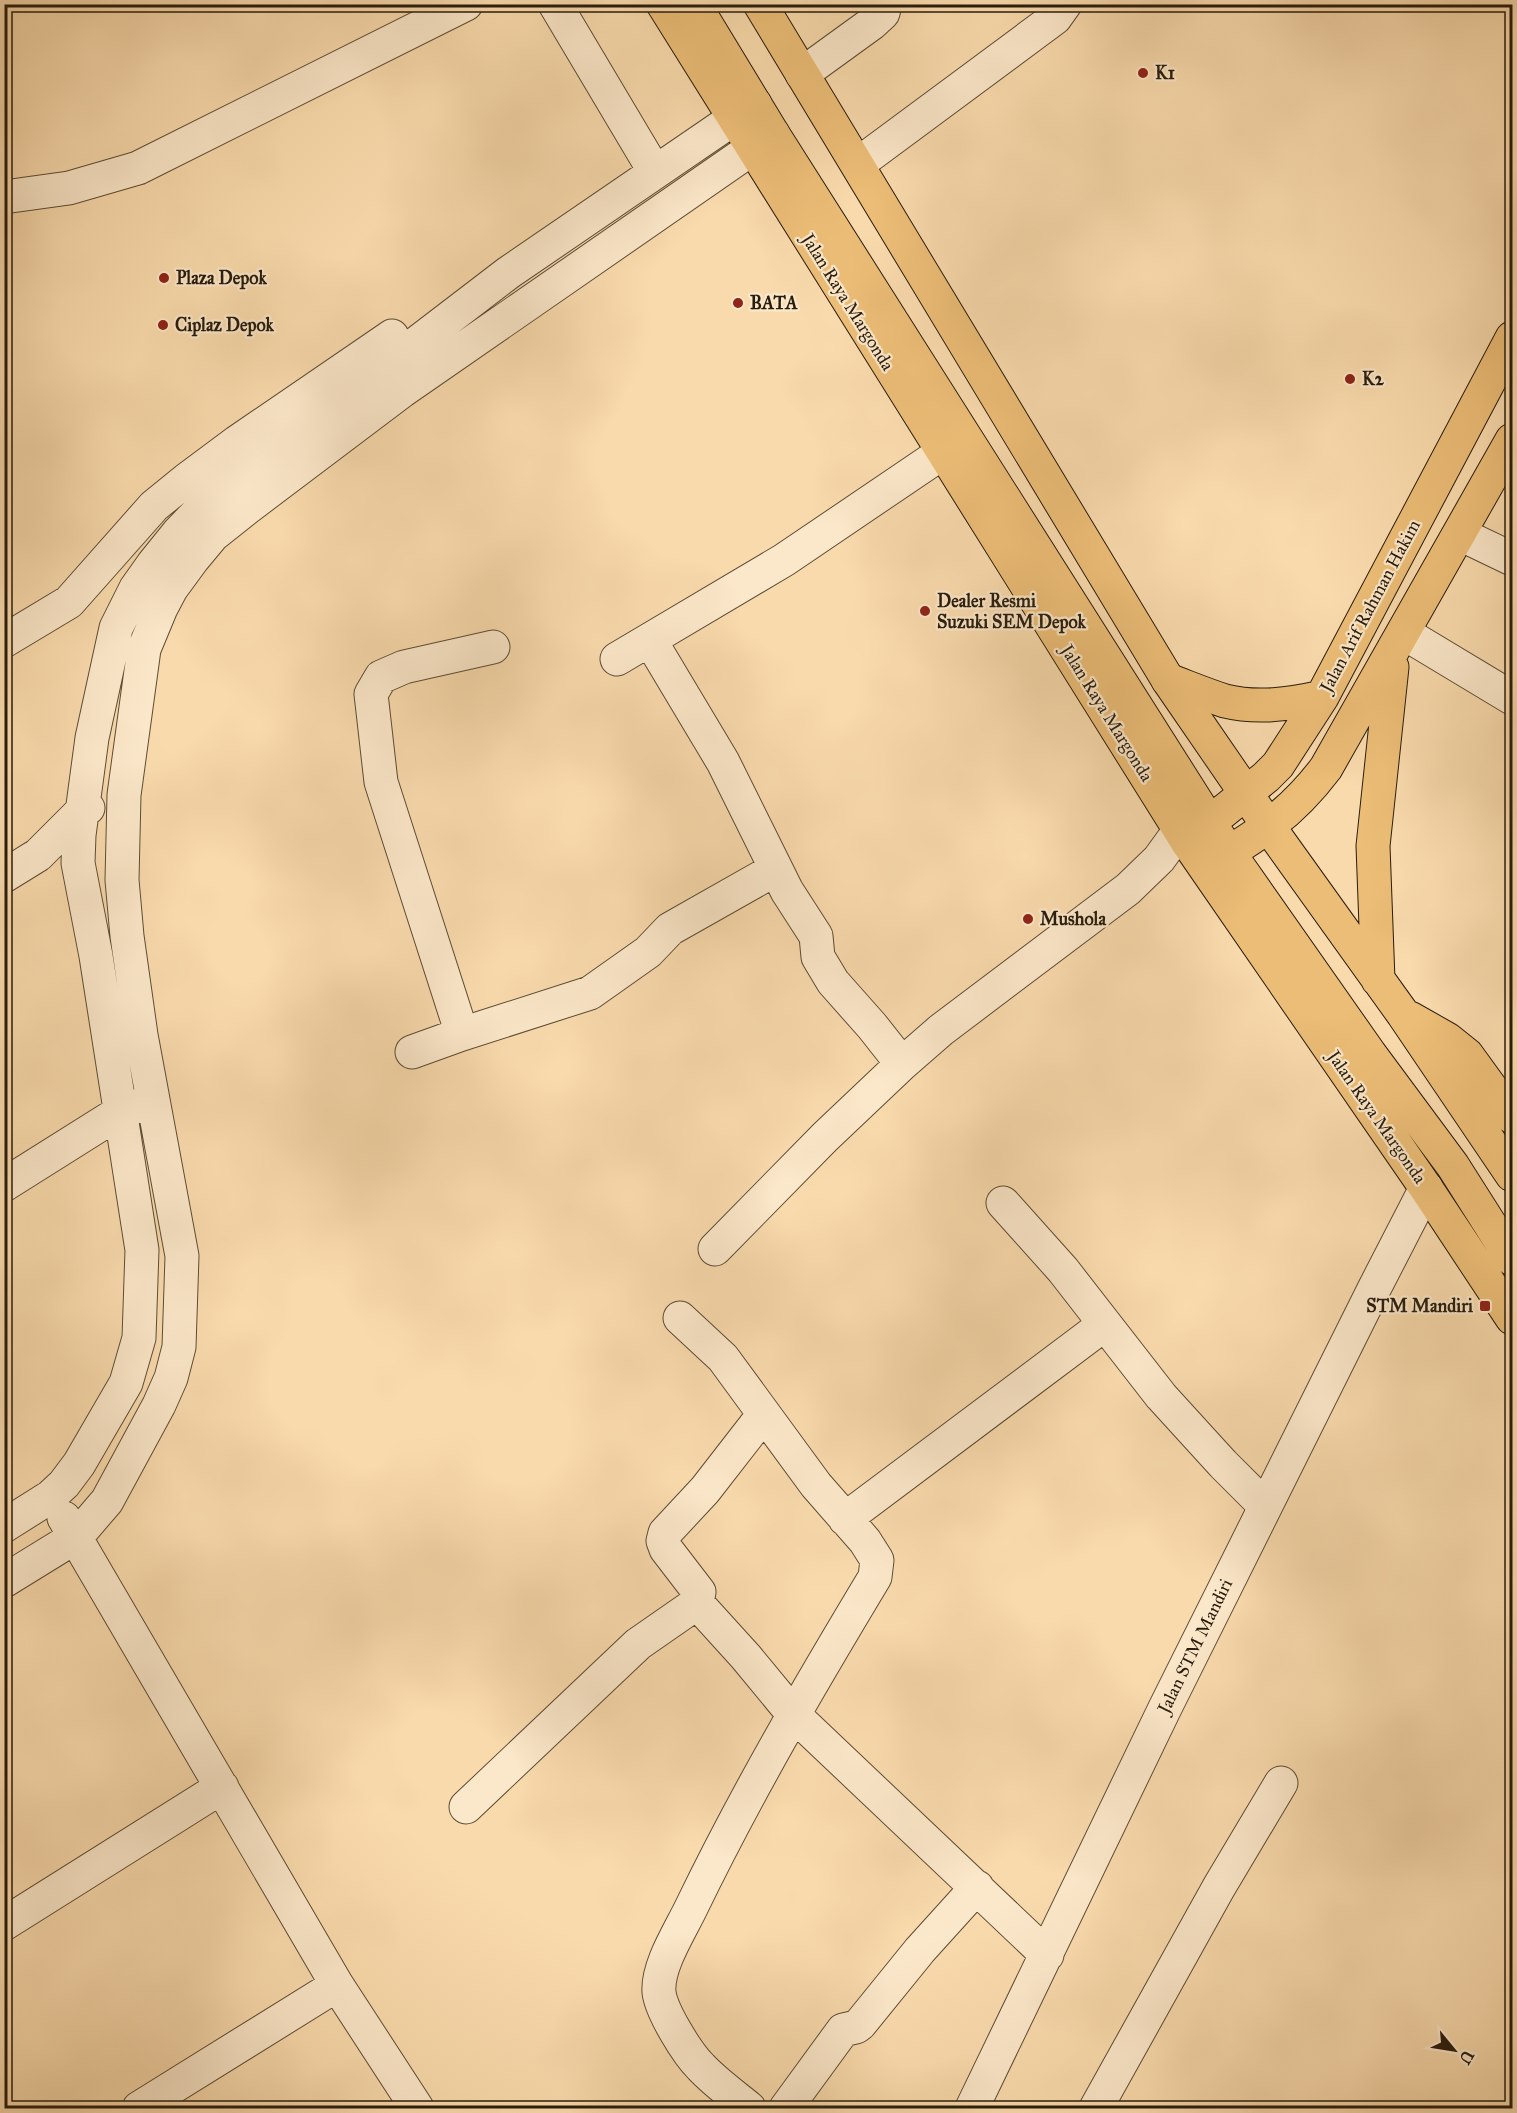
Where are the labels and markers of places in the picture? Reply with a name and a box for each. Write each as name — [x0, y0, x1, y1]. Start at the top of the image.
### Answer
place label: K1 — [1155, 62, 1175, 84]
marker: K1 — [1136, 66, 1150, 80]
place label: Plaza Depok — [176, 267, 267, 290]
marker: Plaza Depok — [157, 271, 171, 285]
place label: BATA — [750, 292, 799, 314]
marker: BATA — [731, 296, 745, 310]
place label: Ciplaz Depok — [175, 314, 275, 337]
marker: Ciplaz Depok — [156, 318, 170, 332]
place label: K2 — [1362, 368, 1385, 390]
marker: K2 — [1343, 372, 1357, 386]
place label: Dealer Resmi Suzuki SEM Depok — [937, 590, 1087, 634]
marker: Dealer Resmi Suzuki SEM Depok — [918, 604, 932, 618]
place label: Mushola — [1040, 908, 1106, 930]
marker: Mushola — [1021, 912, 1035, 926]
place label: STM Mandiri — [1366, 1295, 1474, 1317]
marker: STM Mandiri — [1478, 1299, 1492, 1313]

